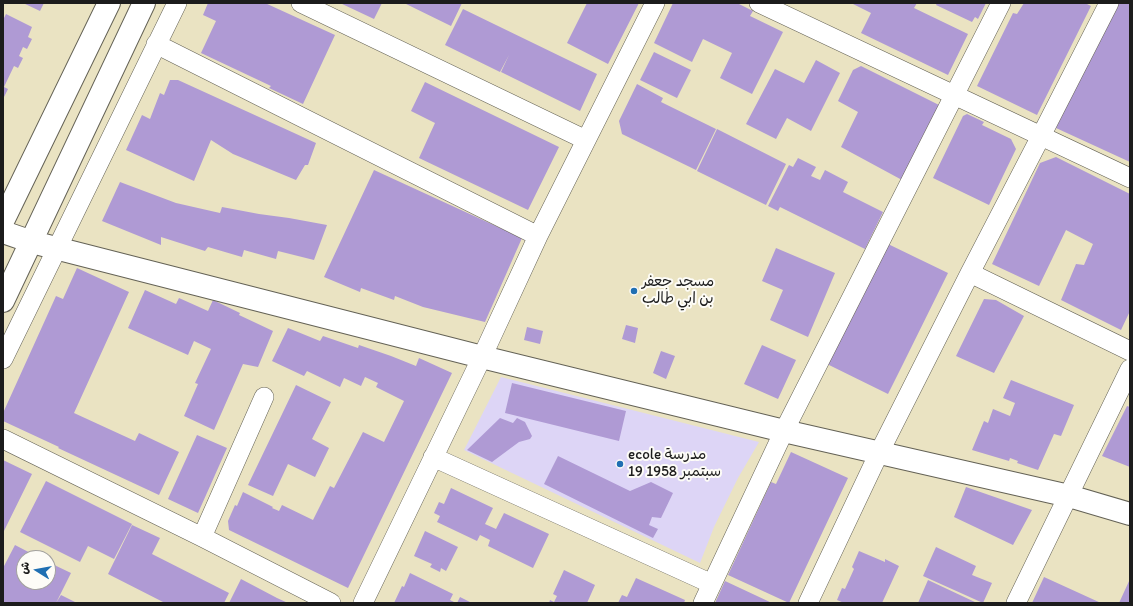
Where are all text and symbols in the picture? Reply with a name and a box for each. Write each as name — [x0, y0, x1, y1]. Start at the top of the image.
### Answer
place label: مسجد جعفر بن ابي طالب — [642, 273, 714, 308]
marker: مسجد جعفر بن ابي طالب — [629, 286, 639, 296]
place label: ecole مدرسة 19 سبتمبر 1958 — [628, 446, 721, 481]
marker: ecole مدرسة 19 سبتمبر 1958 — [615, 459, 625, 469]
north arrow — [16, 550, 56, 590]
text: ش — [17, 561, 32, 575]

